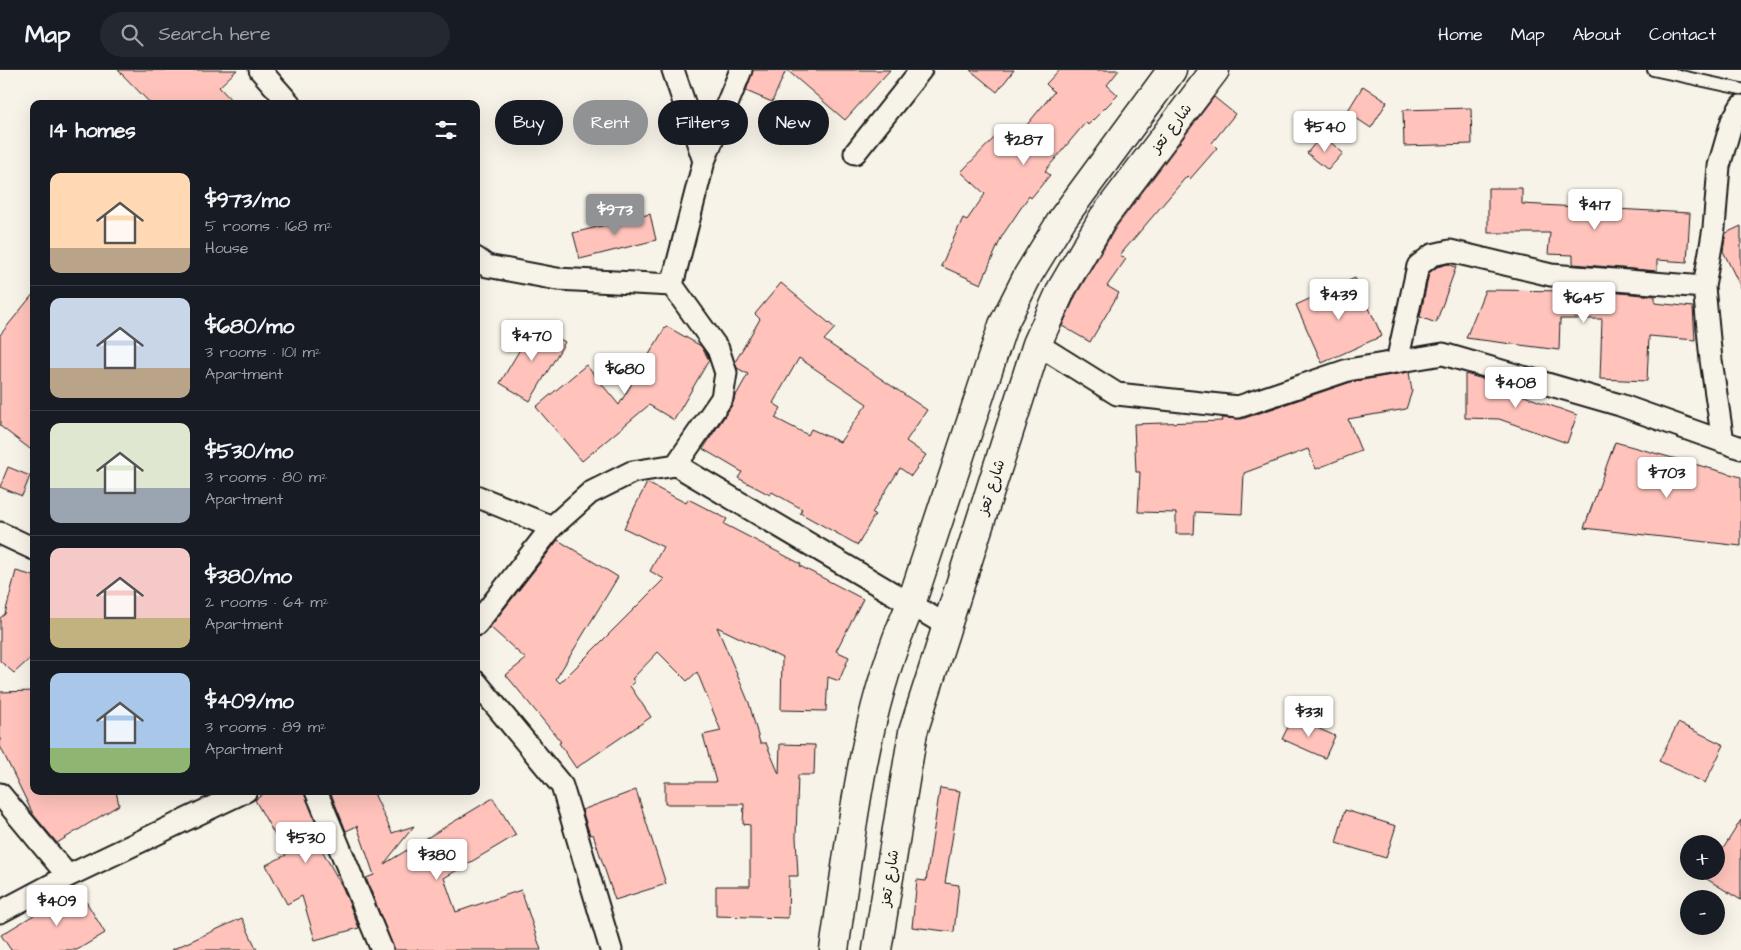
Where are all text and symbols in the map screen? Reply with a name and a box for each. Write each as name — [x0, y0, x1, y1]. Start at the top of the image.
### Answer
search box — [100, 12, 450, 57]
text: Map — [25, 18, 70, 52]
icon: search — [118, 21, 146, 49]
text: Search here — [158, 21, 271, 48]
text: Home — [1438, 22, 1483, 47]
text: Map — [1511, 22, 1545, 47]
text: About — [1573, 22, 1621, 47]
text: Contact — [1649, 22, 1716, 47]
street label: شارع تعز — [1145, 99, 1197, 159]
chip: Buy — [495, 100, 563, 145]
chip: Rent — [573, 100, 648, 145]
chip: Filters — [658, 100, 748, 145]
chip: New — [758, 100, 829, 145]
pin: $540 — [1295, 111, 1355, 153]
text: 14 homes — [50, 116, 136, 145]
icon: filters — [432, 116, 460, 144]
text: $540 — [1304, 116, 1346, 138]
pin: $287 — [994, 124, 1054, 166]
text: $287 — [1005, 129, 1043, 151]
text: $973/mo — [205, 186, 290, 215]
pin: $417 — [1565, 189, 1625, 231]
icon: home — [90, 193, 150, 253]
pin: $973 — [585, 194, 645, 236]
text: $417 — [1579, 194, 1611, 216]
text: $973 — [597, 199, 633, 221]
text: 5 rooms · 168 m² — [205, 215, 332, 237]
text: House — [205, 237, 249, 259]
pin: $439 — [1309, 278, 1369, 321]
pin: $645 — [1554, 282, 1614, 324]
text: $439 — [1320, 284, 1358, 306]
text: $645 — [1563, 287, 1605, 309]
text: $680/mo — [205, 312, 294, 341]
icon: home — [90, 318, 150, 378]
pin: $470 — [502, 320, 562, 362]
text: $470 — [512, 325, 552, 347]
text: 3 rooms · 101 m² — [205, 341, 321, 363]
pin: $680 — [595, 352, 655, 395]
text: $680 — [605, 358, 645, 380]
text: Apartment — [205, 363, 283, 385]
pin: $408 — [1486, 366, 1546, 409]
text: $408 — [1496, 372, 1536, 394]
text: $530/mo — [205, 437, 293, 466]
icon: home — [90, 443, 150, 503]
pin: $703 — [1637, 456, 1697, 499]
street label: شارع تعز — [972, 457, 1010, 519]
text: $703 — [1649, 462, 1685, 484]
text: 3 rooms · 80 m² — [205, 466, 327, 488]
text: Apartment — [205, 488, 283, 510]
text: $380/mo — [205, 562, 292, 591]
icon: home — [90, 568, 150, 628]
text: 2 rooms · 64 m² — [205, 591, 329, 613]
text: Apartment — [205, 613, 283, 635]
text: $409/mo — [205, 687, 294, 716]
icon: home — [90, 693, 150, 753]
pin: $331 — [1279, 696, 1339, 738]
text: $331 — [1295, 701, 1323, 723]
text: 3 rooms · 89 m² — [205, 716, 326, 738]
text: Apartment — [205, 738, 283, 760]
pin: $530 — [276, 822, 336, 864]
text: $530 — [287, 827, 325, 849]
map controls — [1680, 835, 1725, 935]
button: + — [1680, 835, 1725, 880]
pin: $380 — [407, 838, 467, 881]
text: $380 — [418, 844, 456, 866]
street label: شارع تعز — [874, 848, 904, 910]
pin: $409 — [27, 884, 87, 927]
text: $409 — [38, 890, 77, 912]
button: − — [1680, 890, 1725, 935]

